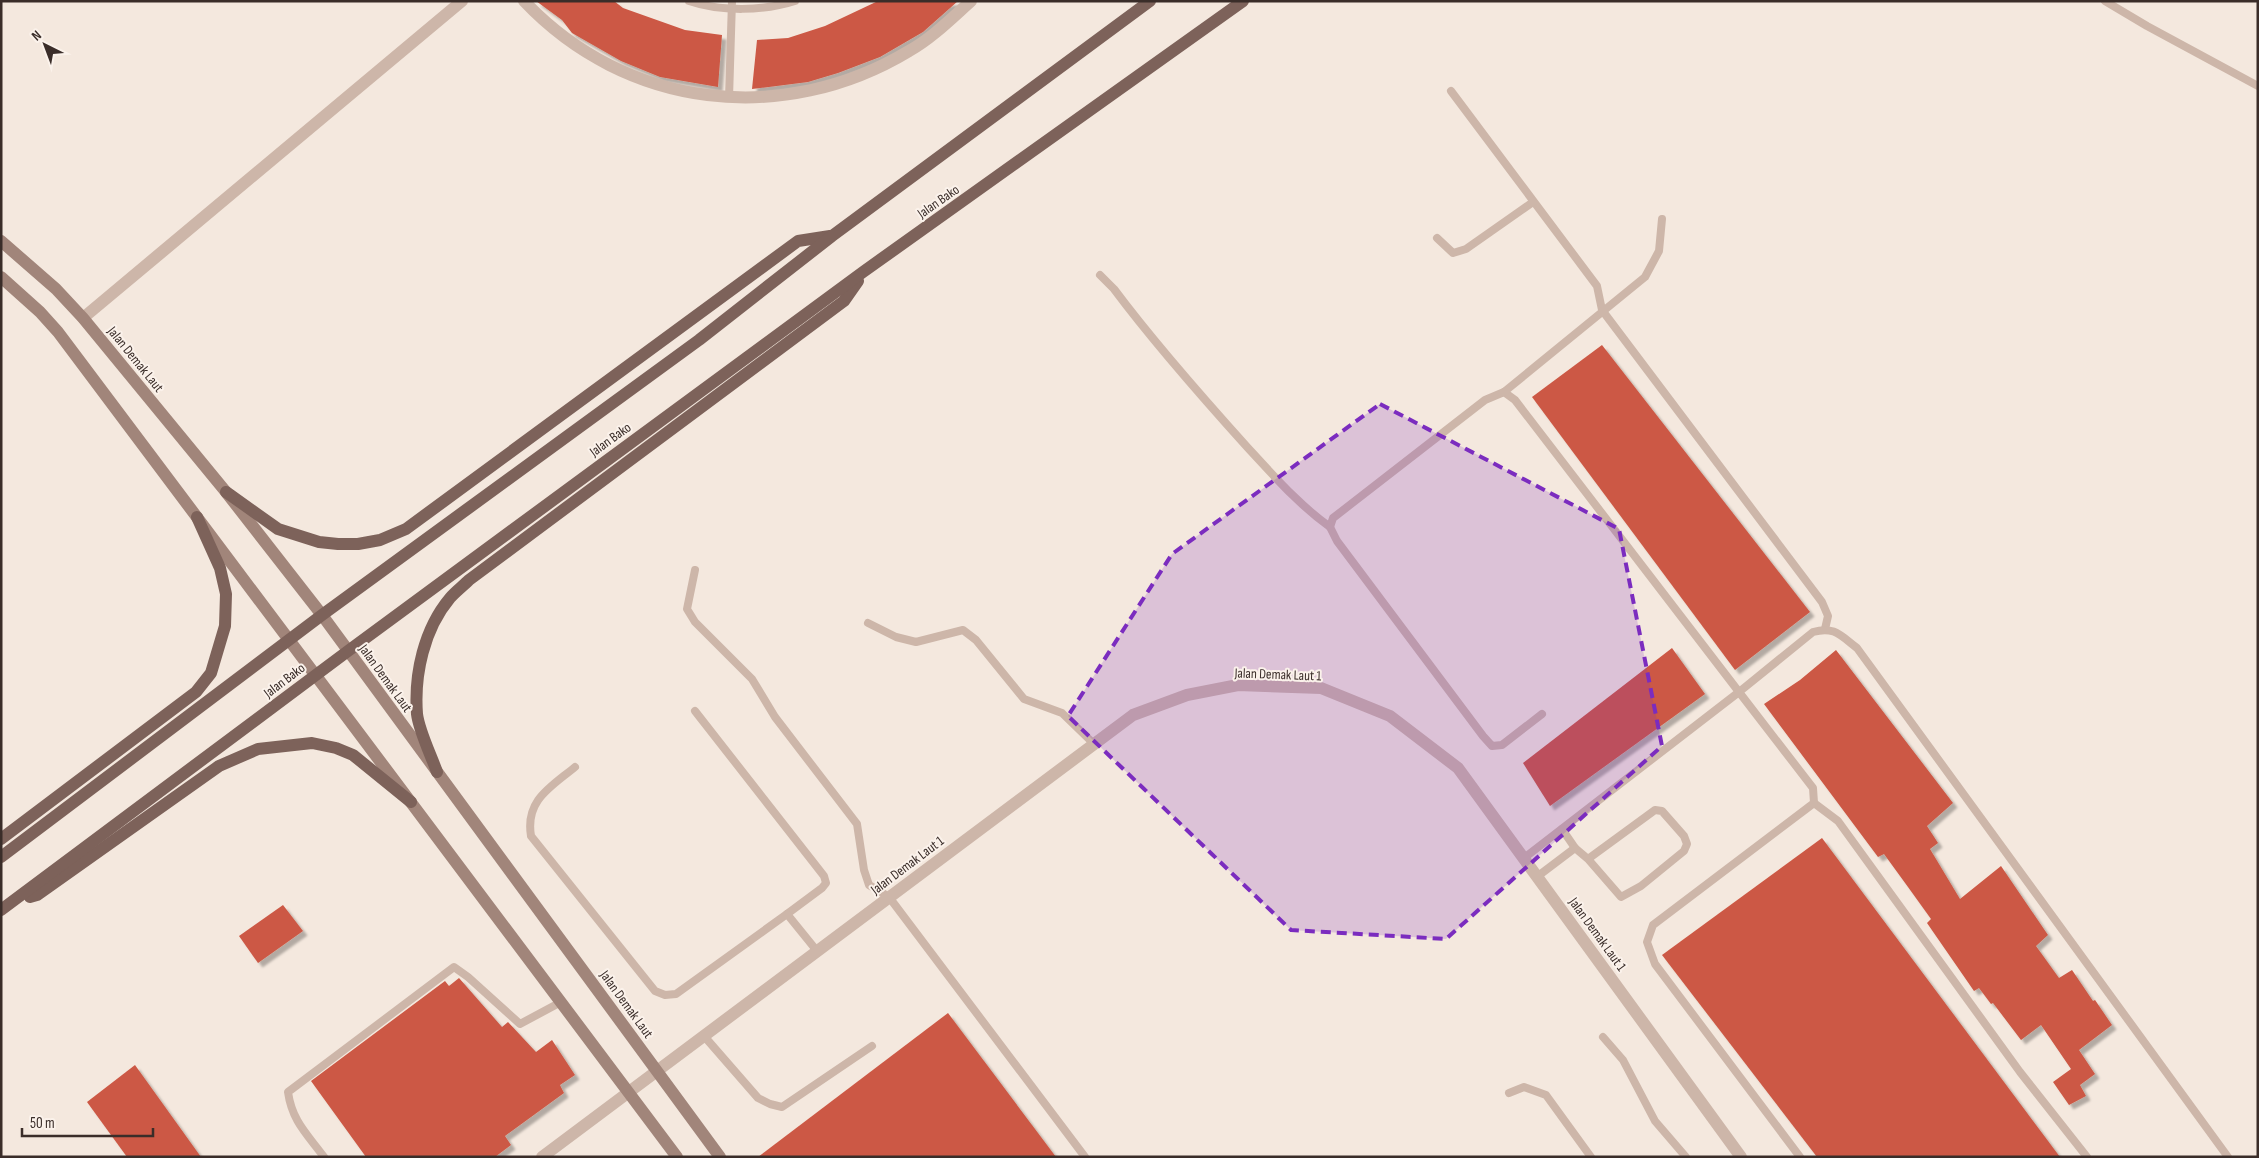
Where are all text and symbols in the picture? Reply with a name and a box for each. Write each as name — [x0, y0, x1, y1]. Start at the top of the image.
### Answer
north arrow — [20, 20, 70, 70]
text: N — [28, 27, 45, 45]
street label: Jalan Bako — [913, 181, 963, 222]
street label: Jalan Demak Laut — [103, 322, 167, 396]
street label: Jalan Bako — [585, 419, 634, 461]
street label: Jalan Demak Laut — [355, 640, 416, 716]
street label: Jalan Bako — [260, 659, 308, 702]
street label: Jalan Demak Laut 1 — [1233, 664, 1322, 685]
street label: Jalan Demak Laut 1 — [867, 832, 947, 899]
street label: Jalan Demak Laut 1 — [1565, 893, 1630, 974]
street label: Jalan Demak Laut — [596, 966, 657, 1042]
scale bar — [22, 1106, 154, 1138]
text: 50 m — [30, 1114, 55, 1133]

